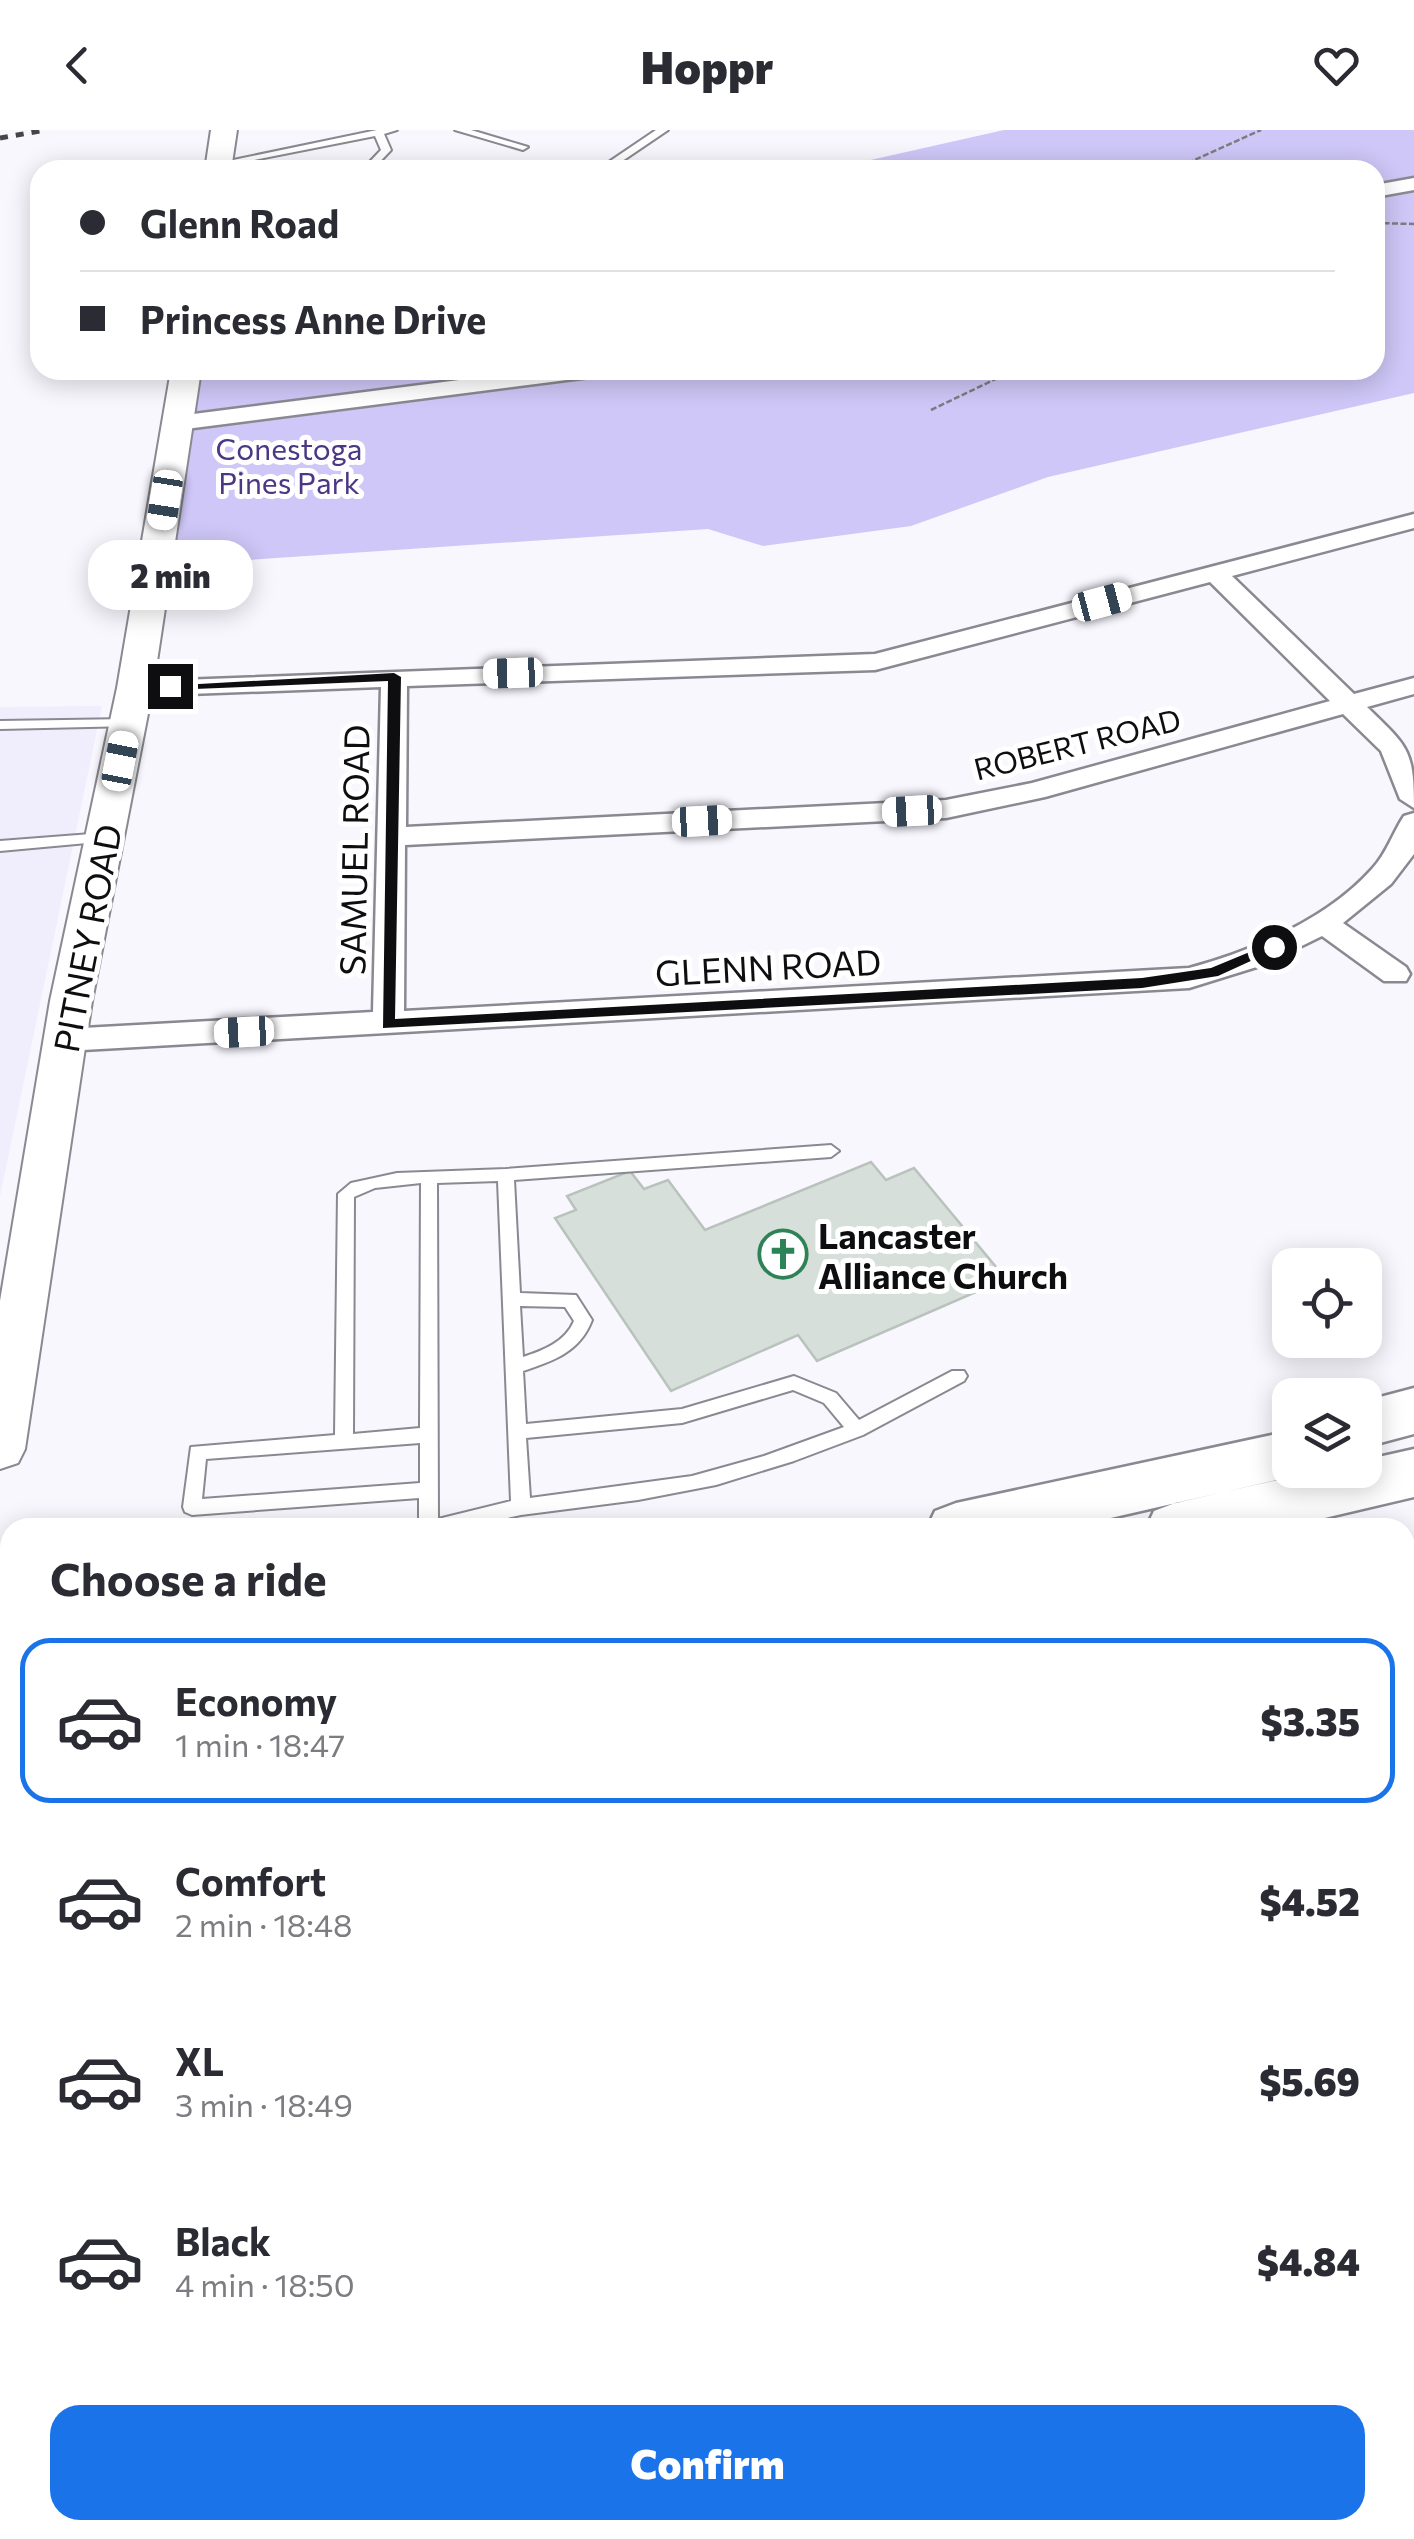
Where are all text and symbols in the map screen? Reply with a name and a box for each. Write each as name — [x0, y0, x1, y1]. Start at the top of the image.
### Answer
icon: back — [50, 38, 105, 93]
text: Hoppr — [641, 38, 773, 93]
icon: heart — [1309, 38, 1364, 93]
text: Glenn Road — [140, 199, 339, 246]
text: Princess Anne Drive — [140, 295, 486, 342]
park label: Conestoga Pines Park — [216, 429, 362, 500]
car — [145, 468, 185, 532]
callout: 2 min — [88, 541, 252, 611]
text: 2 min — [130, 555, 211, 595]
car — [1069, 580, 1135, 624]
car — [482, 657, 544, 689]
route end — [148, 664, 193, 709]
street label: ROBERT ROAD — [970, 699, 1184, 787]
street label: SAMUEL ROAD — [329, 724, 377, 976]
car — [100, 729, 140, 793]
car — [881, 794, 943, 828]
car — [671, 804, 733, 838]
street label: PITNEY ROAD — [43, 820, 129, 1056]
route start — [1252, 925, 1297, 970]
street label: GLENN ROAD — [654, 939, 882, 993]
car — [213, 1015, 275, 1049]
place label: Lancaster Alliance Church — [818, 1213, 1068, 1296]
church icon: Lancaster Alliance Church — [757, 1228, 809, 1280]
map controls — [1272, 1248, 1382, 1488]
button: locate — [1272, 1248, 1382, 1358]
button: layers — [1272, 1378, 1382, 1488]
text: Choose a ride — [50, 1550, 327, 1605]
icon: car — [55, 1676, 145, 1766]
text: Economy — [175, 1677, 337, 1724]
text: $3.35 — [1261, 1697, 1360, 1744]
text: 1 min · 18:47 — [175, 1724, 345, 1764]
icon: car — [55, 1856, 145, 1946]
text: Comfort — [175, 1857, 326, 1904]
text: $4.52 — [1259, 1877, 1360, 1924]
text: 2 min · 18:48 — [175, 1904, 352, 1944]
icon: car — [55, 2036, 145, 2126]
text: XL — [175, 2037, 224, 2084]
text: $5.69 — [1259, 2057, 1360, 2104]
text: 3 min · 18:49 — [175, 2084, 353, 2124]
icon: car — [55, 2216, 145, 2306]
text: Black — [175, 2217, 271, 2264]
text: $4.84 — [1257, 2237, 1360, 2284]
text: 4 min · 18:50 — [175, 2264, 355, 2304]
button: Confirm — [50, 2405, 1365, 2520]

